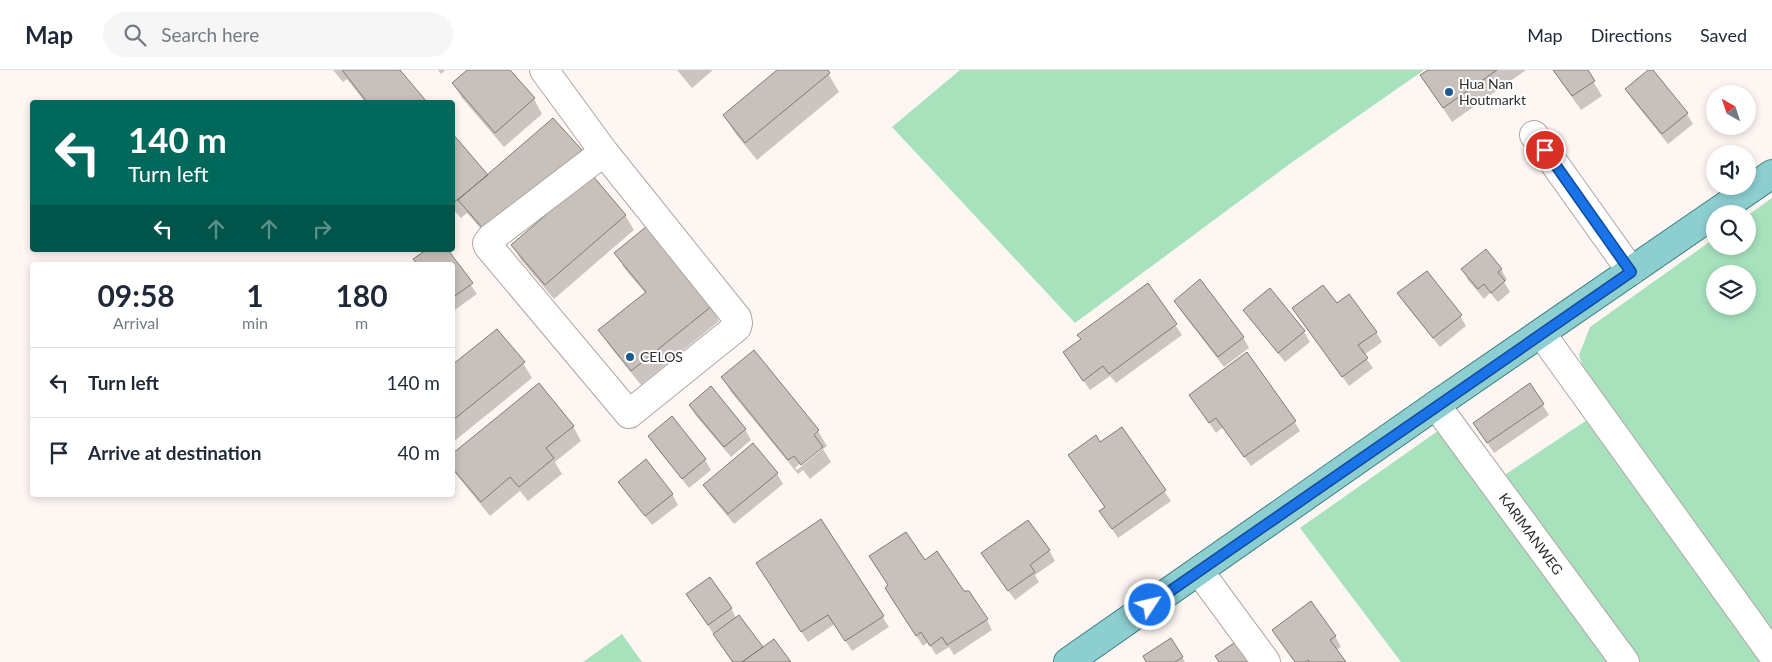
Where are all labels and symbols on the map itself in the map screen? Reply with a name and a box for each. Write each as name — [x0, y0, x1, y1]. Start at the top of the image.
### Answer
place label: Hua Nan Houtmarkt — [1459, 75, 1526, 108]
north arrow — [1706, 85, 1756, 135]
marker: Hua Nan Houtmarkt — [1443, 86, 1455, 98]
pin — [1524, 129, 1566, 171]
place label: CELOS — [640, 348, 683, 365]
marker: CELOS — [624, 351, 636, 363]
street label: KARIMANWEG — [1496, 489, 1567, 578]
position arrow — [1123, 578, 1175, 630]

